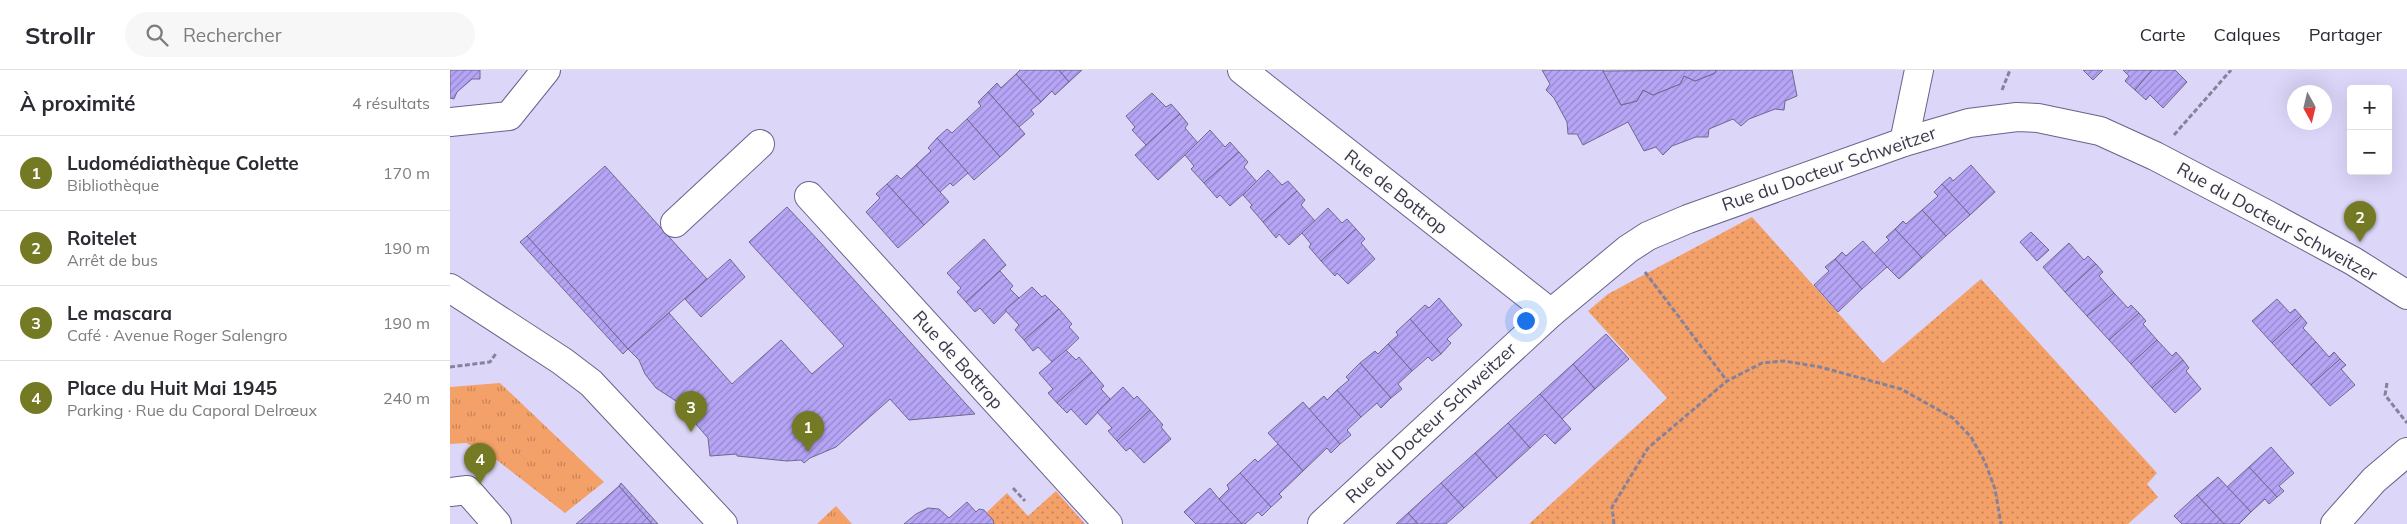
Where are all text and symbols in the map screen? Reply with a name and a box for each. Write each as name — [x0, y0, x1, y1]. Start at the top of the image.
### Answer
search box — [125, 12, 475, 57]
text: Strollr — [25, 20, 95, 50]
icon: search — [143, 21, 171, 49]
text: Rechercher — [183, 23, 282, 47]
text: Carte — [2140, 23, 2186, 46]
text: Calques — [2214, 23, 2281, 46]
text: Partager — [2309, 23, 2382, 46]
north arrow — [2287, 85, 2332, 130]
map controls — [2347, 85, 2392, 175]
button: + — [2347, 85, 2392, 130]
text: À proximité — [20, 90, 136, 116]
text: 4 résultats — [352, 93, 430, 113]
street label: Rue du Docteur Schweitzer — [1719, 121, 1940, 216]
button: − — [2347, 130, 2392, 175]
street label: Rue de Bottrop — [1340, 144, 1453, 239]
text: Ludomédiathèque Colette — [67, 151, 299, 175]
street label: Rue du Docteur Schweitzer — [2173, 157, 2382, 286]
text: 1 — [31, 163, 41, 183]
text: 170 m — [383, 163, 430, 183]
text: Bibliothèque — [67, 175, 159, 195]
pin: 2 — [2344, 201, 2376, 242]
text: Roitelet — [67, 226, 136, 250]
text: 2 — [31, 238, 41, 258]
text: 190 m — [383, 238, 430, 258]
text: Arrêt de bus — [67, 250, 158, 270]
text: Le mascara — [67, 301, 172, 325]
street label: Rue de Bottrop — [908, 306, 1009, 414]
your location — [1513, 308, 1539, 334]
text: 3 — [31, 313, 41, 333]
text: 190 m — [383, 313, 430, 333]
text: Café · Avenue Roger Salengro — [67, 325, 287, 345]
street label: Rue du Docteur Schweitzer — [1340, 337, 1521, 508]
text: Place du Huit Mai 1945 — [67, 376, 277, 400]
text: 4 — [31, 388, 41, 408]
text: 240 m — [383, 388, 430, 408]
pin: 3 — [675, 391, 707, 432]
text: Parking · Rue du Caporal Delrœux — [67, 400, 317, 420]
pin: 1 — [792, 411, 824, 452]
pin: 4 — [464, 443, 496, 484]

